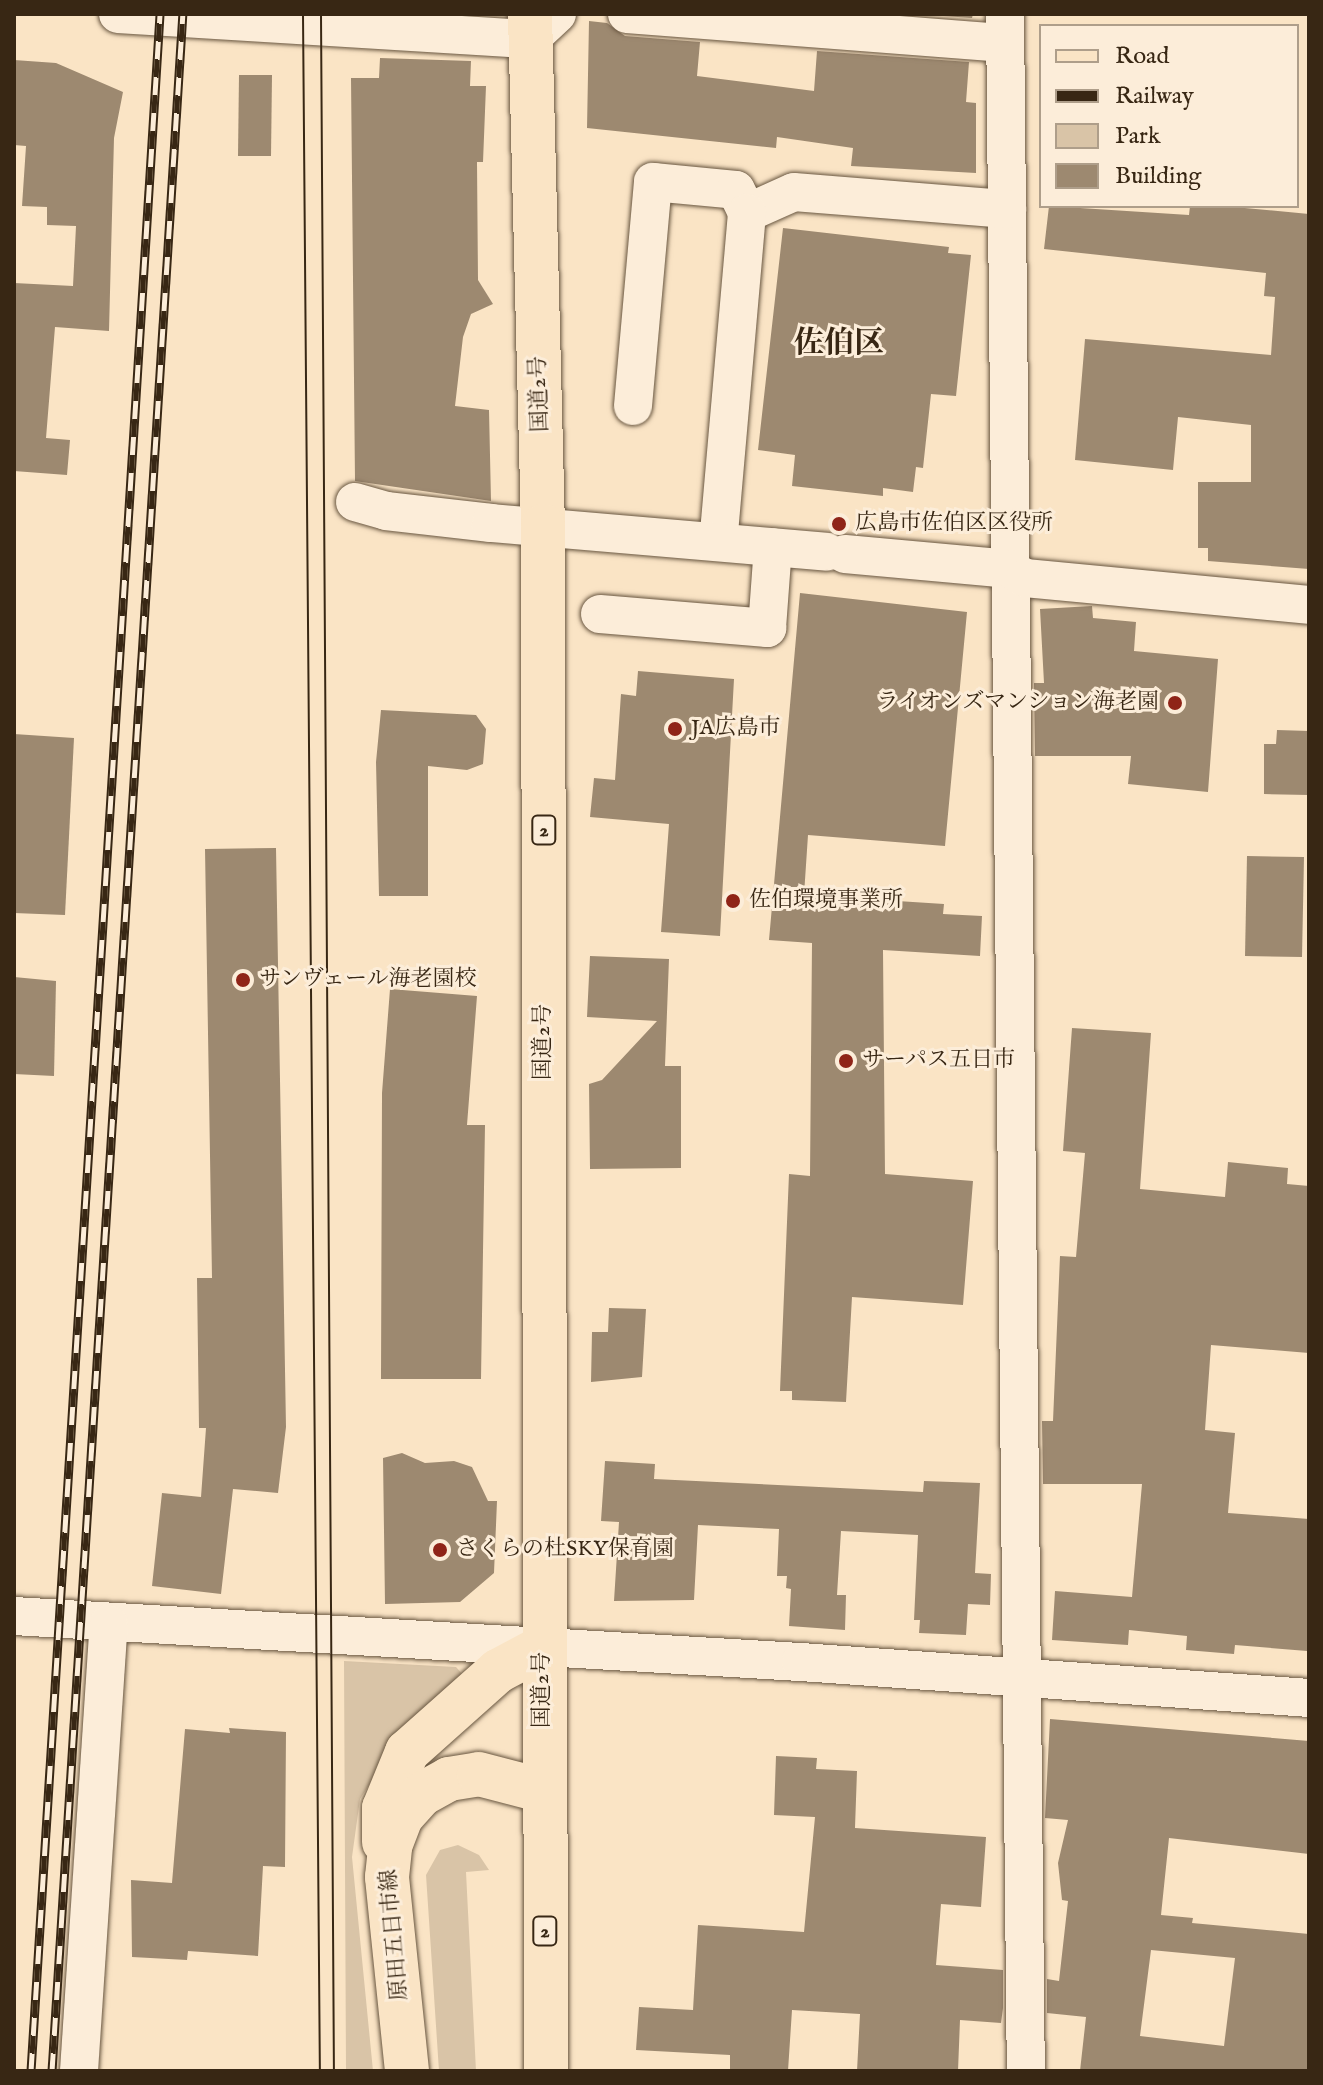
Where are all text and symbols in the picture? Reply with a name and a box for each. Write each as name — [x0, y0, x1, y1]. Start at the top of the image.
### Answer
legend — [1039, 24, 1299, 208]
text: Road — [1115, 41, 1169, 72]
text: Railway — [1115, 81, 1194, 112]
text: Park — [1115, 121, 1161, 152]
text: Building — [1115, 161, 1201, 192]
district label: 佐伯区 — [794, 326, 884, 362]
street label: 国道2号 — [525, 355, 555, 433]
place label: 広島市佐伯区区役所 — [855, 511, 1053, 537]
marker: 広島市佐伯区区役所 — [830, 515, 848, 533]
place label: ライオンズマンション海老園 — [873, 690, 1159, 716]
marker: ライオンズマンション海老園 — [1166, 694, 1184, 712]
place label: JA広島市 — [691, 716, 780, 742]
marker: JA広島市 — [666, 720, 684, 738]
road number: 2 — [530, 814, 558, 846]
place label: 佐伯環境事業所 — [749, 888, 903, 914]
marker: 佐伯環境事業所 — [724, 892, 742, 910]
place label: サンヴェール海老園校 — [259, 967, 479, 993]
marker: サンヴェール海老園校 — [234, 971, 252, 989]
street label: 国道2号 — [531, 1004, 557, 1080]
place label: サーパス五日市 — [862, 1048, 1016, 1074]
marker: サーパス五日市 — [837, 1052, 855, 1070]
place label: さくらの杜SKY保育園 — [456, 1537, 674, 1563]
marker: さくらの杜SKY保育園 — [431, 1541, 449, 1559]
street label: 国道2号 — [530, 1652, 556, 1728]
street label: 原田五日市線 — [376, 1868, 414, 2002]
road number: 2 — [531, 1915, 559, 1947]

